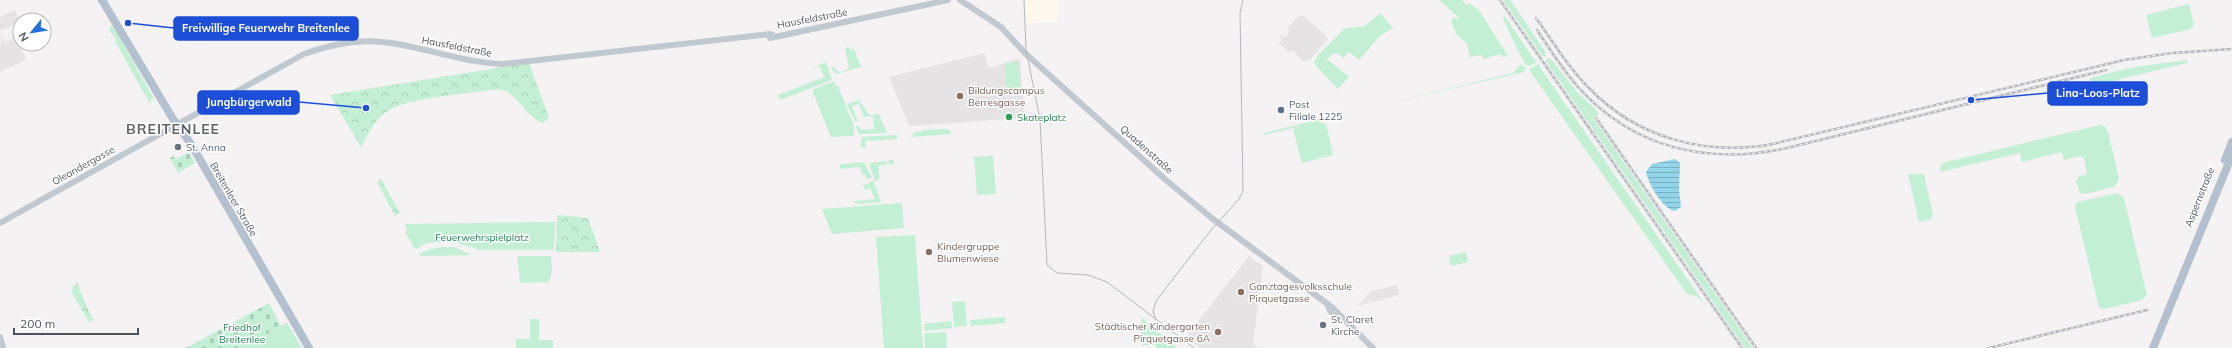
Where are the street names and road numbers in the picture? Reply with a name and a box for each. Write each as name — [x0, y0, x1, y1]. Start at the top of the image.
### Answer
street label: Hausfeldstraße — [776, 5, 848, 32]
street label: Hausfeldstraße — [421, 33, 493, 60]
street label: Quadenstraße — [1118, 122, 1176, 176]
street label: Oleandergasse — [50, 143, 117, 188]
street label: Breitenleer Straße — [207, 160, 260, 239]
street label: Aspernstraße — [2182, 166, 2217, 229]

